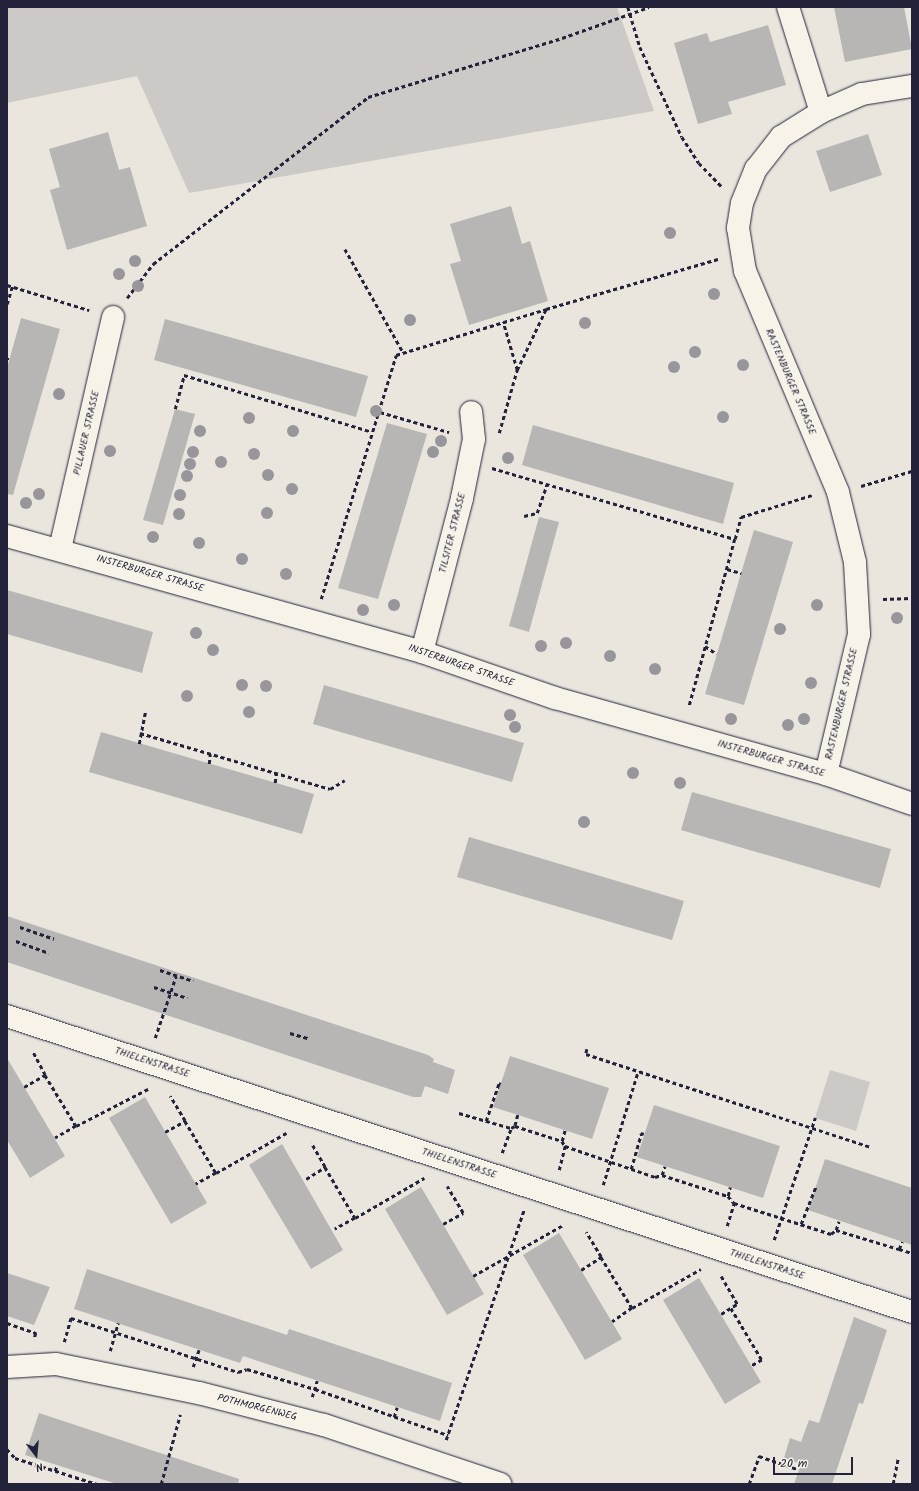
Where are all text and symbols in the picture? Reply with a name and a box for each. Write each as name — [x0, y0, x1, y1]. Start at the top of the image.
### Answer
street label: RASTENBURGER STRASSE — [762, 327, 818, 437]
street label: PILLAUER STRASSE — [71, 390, 103, 476]
street label: TILSITER STRASSE — [437, 492, 469, 574]
street label: INSTERBURGER STRASSE — [95, 553, 205, 595]
street label: INSTERBURGER STRASSE — [406, 642, 516, 690]
street label: RASTENBURGER STRASSE — [823, 647, 861, 761]
street label: INSTERBURGER STRASSE — [716, 738, 826, 780]
street label: THIELENSTRASSE — [113, 1045, 191, 1081]
street label: THIELENSTRASSE — [420, 1146, 498, 1182]
street label: THIELENSTRASSE — [728, 1247, 806, 1283]
street label: POTHMORGENWEG — [216, 1392, 298, 1424]
north arrow — [16, 1435, 56, 1475]
scale bar — [775, 1449, 855, 1475]
text: 20 m — [780, 1454, 807, 1473]
text: N — [33, 1457, 45, 1476]

